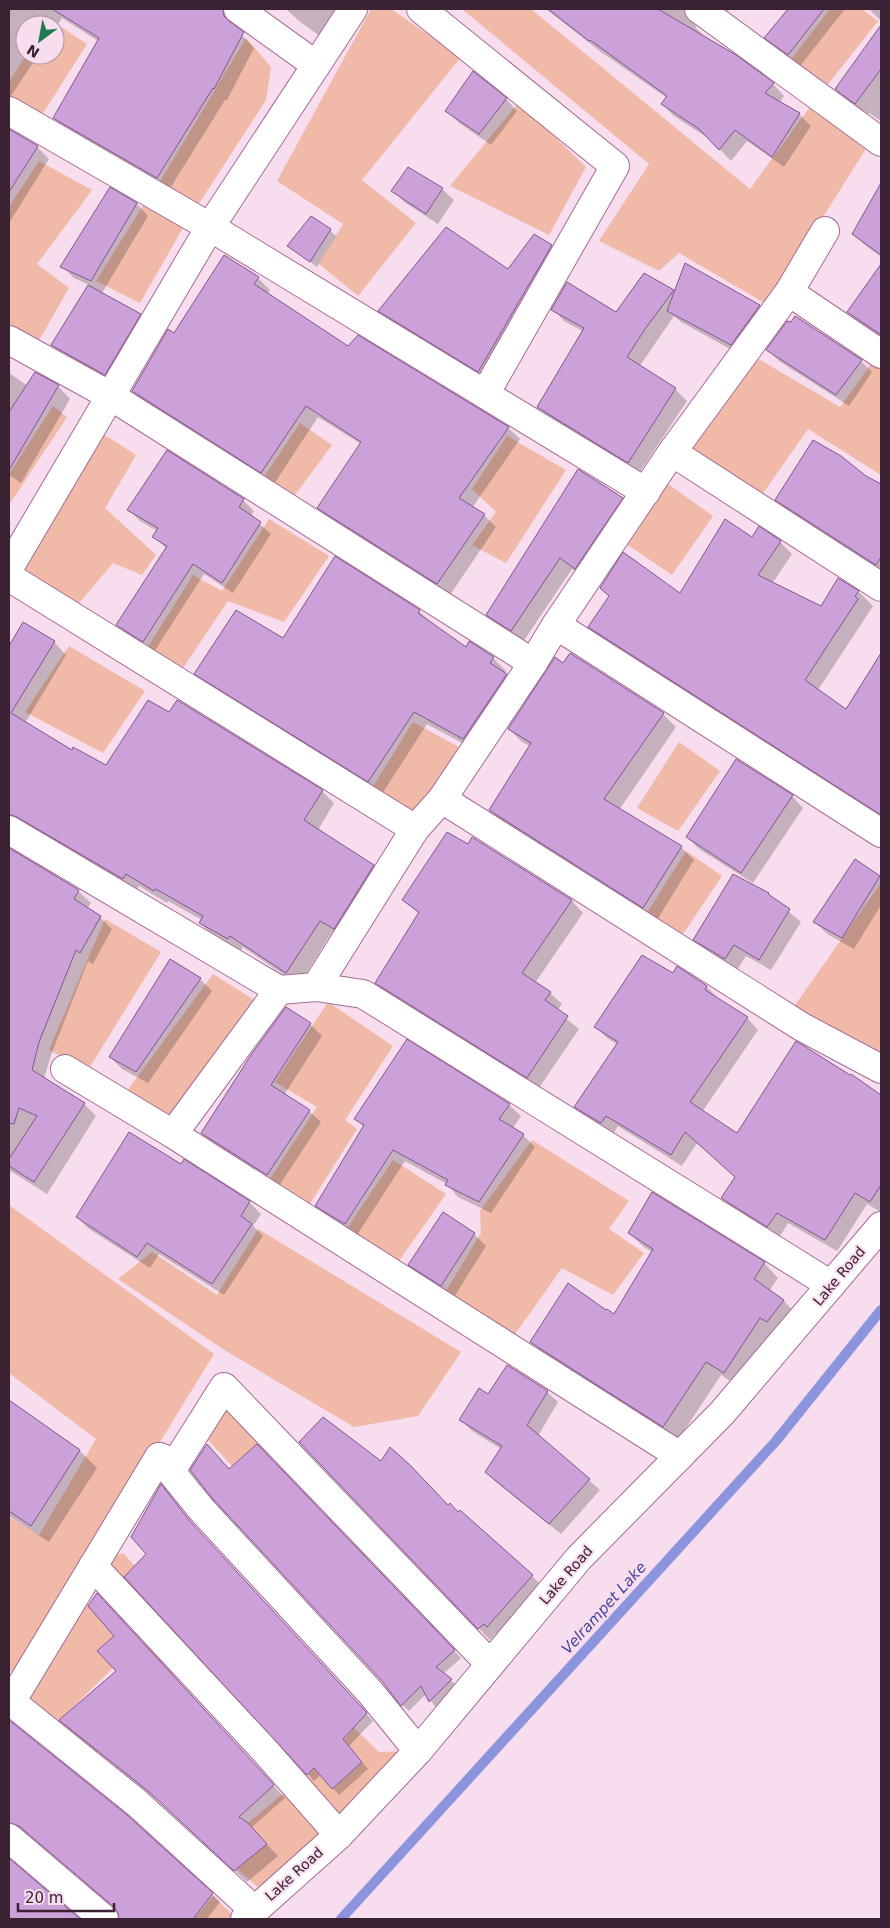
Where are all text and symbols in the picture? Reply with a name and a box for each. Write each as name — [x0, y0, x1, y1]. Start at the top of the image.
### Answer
north arrow — [15, 15, 65, 65]
text: N — [24, 41, 42, 61]
street label: Lake Road — [810, 1243, 868, 1309]
street label: Lake Road — [536, 1543, 596, 1607]
water label: Velrampet Lake — [558, 1558, 650, 1658]
street label: Lake Road — [262, 1844, 326, 1904]
scale bar — [18, 1880, 114, 1912]
text: 20 m — [25, 1889, 63, 1907]

